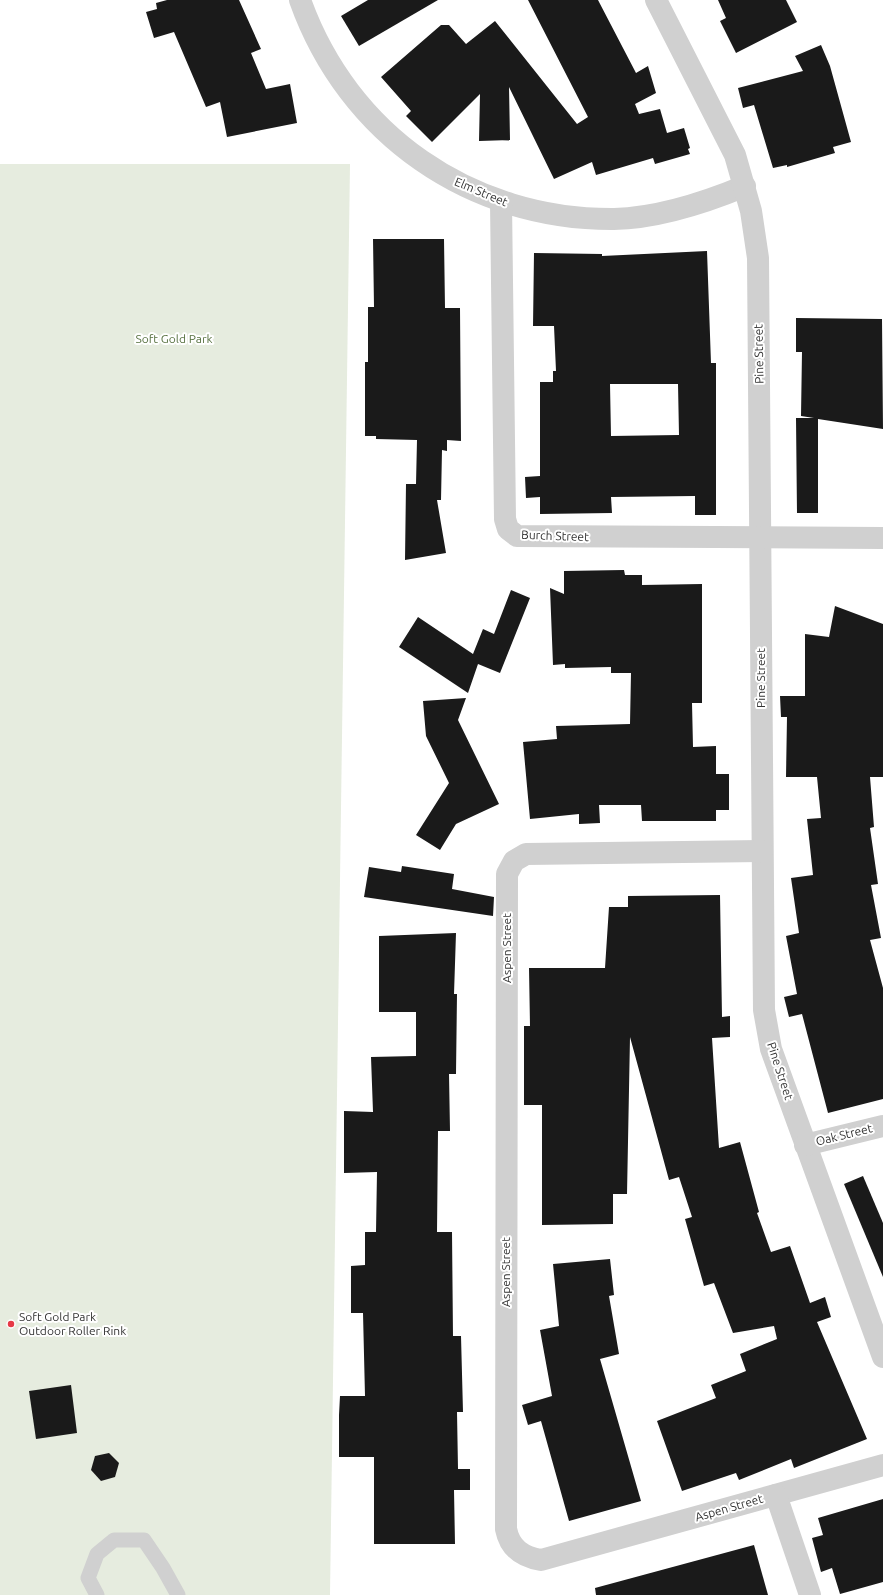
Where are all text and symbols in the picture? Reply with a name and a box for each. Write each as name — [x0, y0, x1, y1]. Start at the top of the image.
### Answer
street label: Elm Street — [453, 175, 510, 209]
street label: Pine Street — [751, 324, 766, 384]
park label: Soft Gold Park — [135, 332, 213, 345]
street label: Burch Street — [521, 528, 589, 543]
street label: Pine Street — [754, 648, 767, 708]
street label: Aspen Street — [500, 913, 513, 983]
street label: Pine Street — [765, 1040, 796, 1102]
street label: Oak Street — [814, 1121, 874, 1148]
street label: Aspen Street — [499, 1237, 512, 1307]
place label: Soft Gold Park Outdoor Roller Rink — [19, 1310, 126, 1337]
marker: Soft Gold Park Outdoor Roller Rink — [6, 1319, 16, 1329]
street label: Aspen Street — [693, 1492, 765, 1523]

